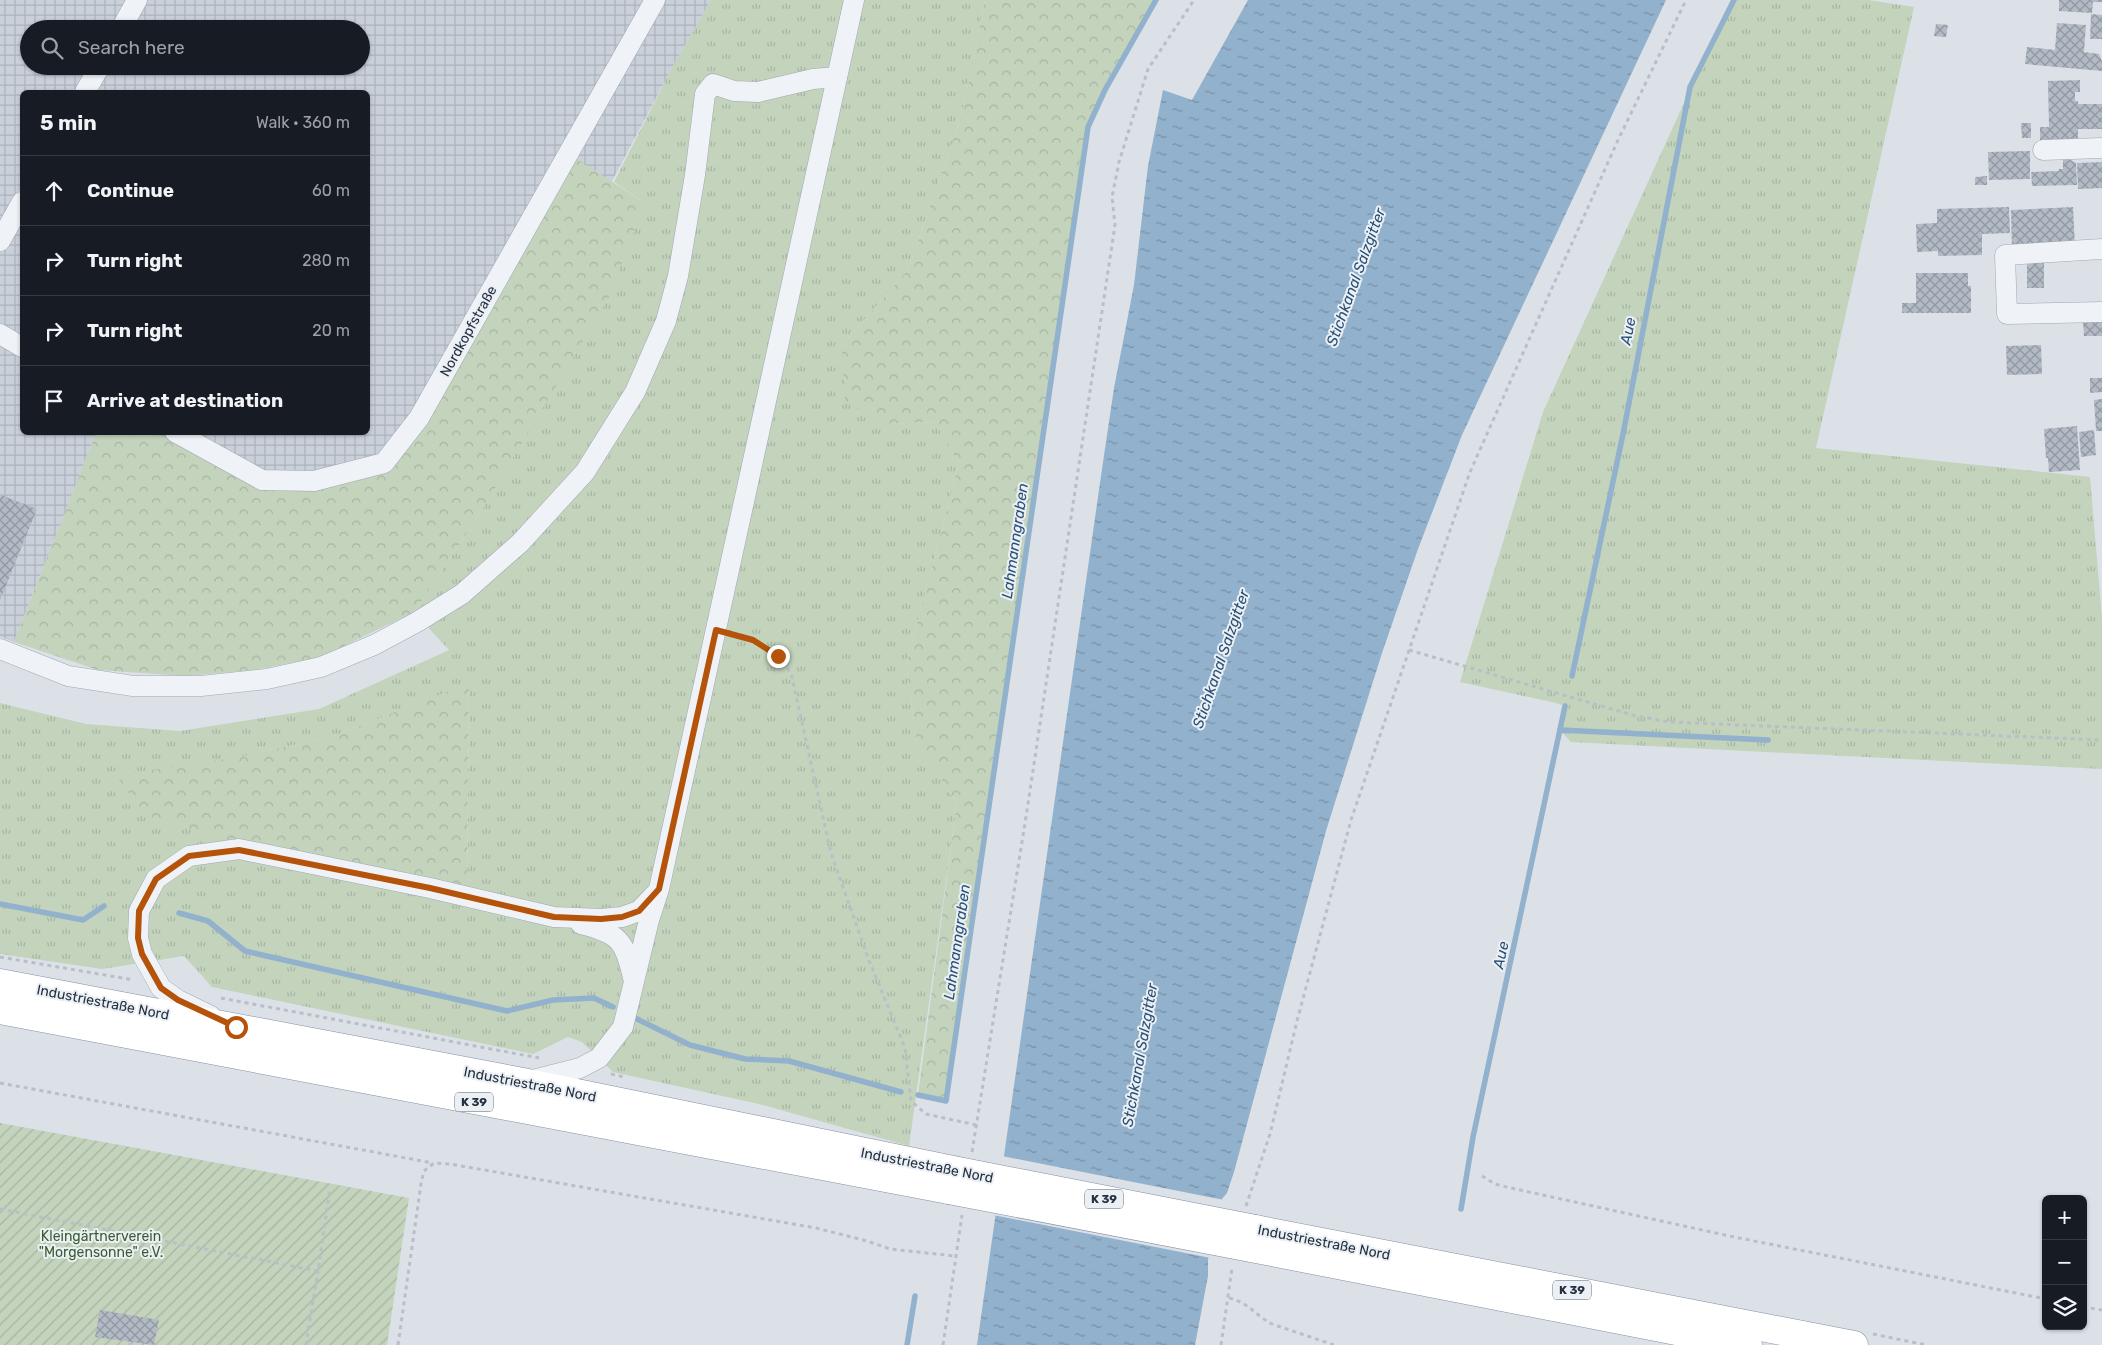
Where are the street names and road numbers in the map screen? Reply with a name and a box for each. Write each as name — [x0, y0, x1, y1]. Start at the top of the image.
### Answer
street label: Nordkopfstraße — [436, 283, 501, 380]
street label: Industriestraße Nord — [35, 981, 171, 1024]
street label: Industriestraße Nord — [462, 1063, 598, 1106]
road number: K 39 — [455, 1092, 493, 1112]
street label: Industriestraße Nord — [859, 1144, 995, 1187]
road number: K 39 — [1085, 1190, 1123, 1208]
street label: Industriestraße Nord — [1256, 1221, 1392, 1264]
road number: K 39 — [1553, 1280, 1591, 1300]

